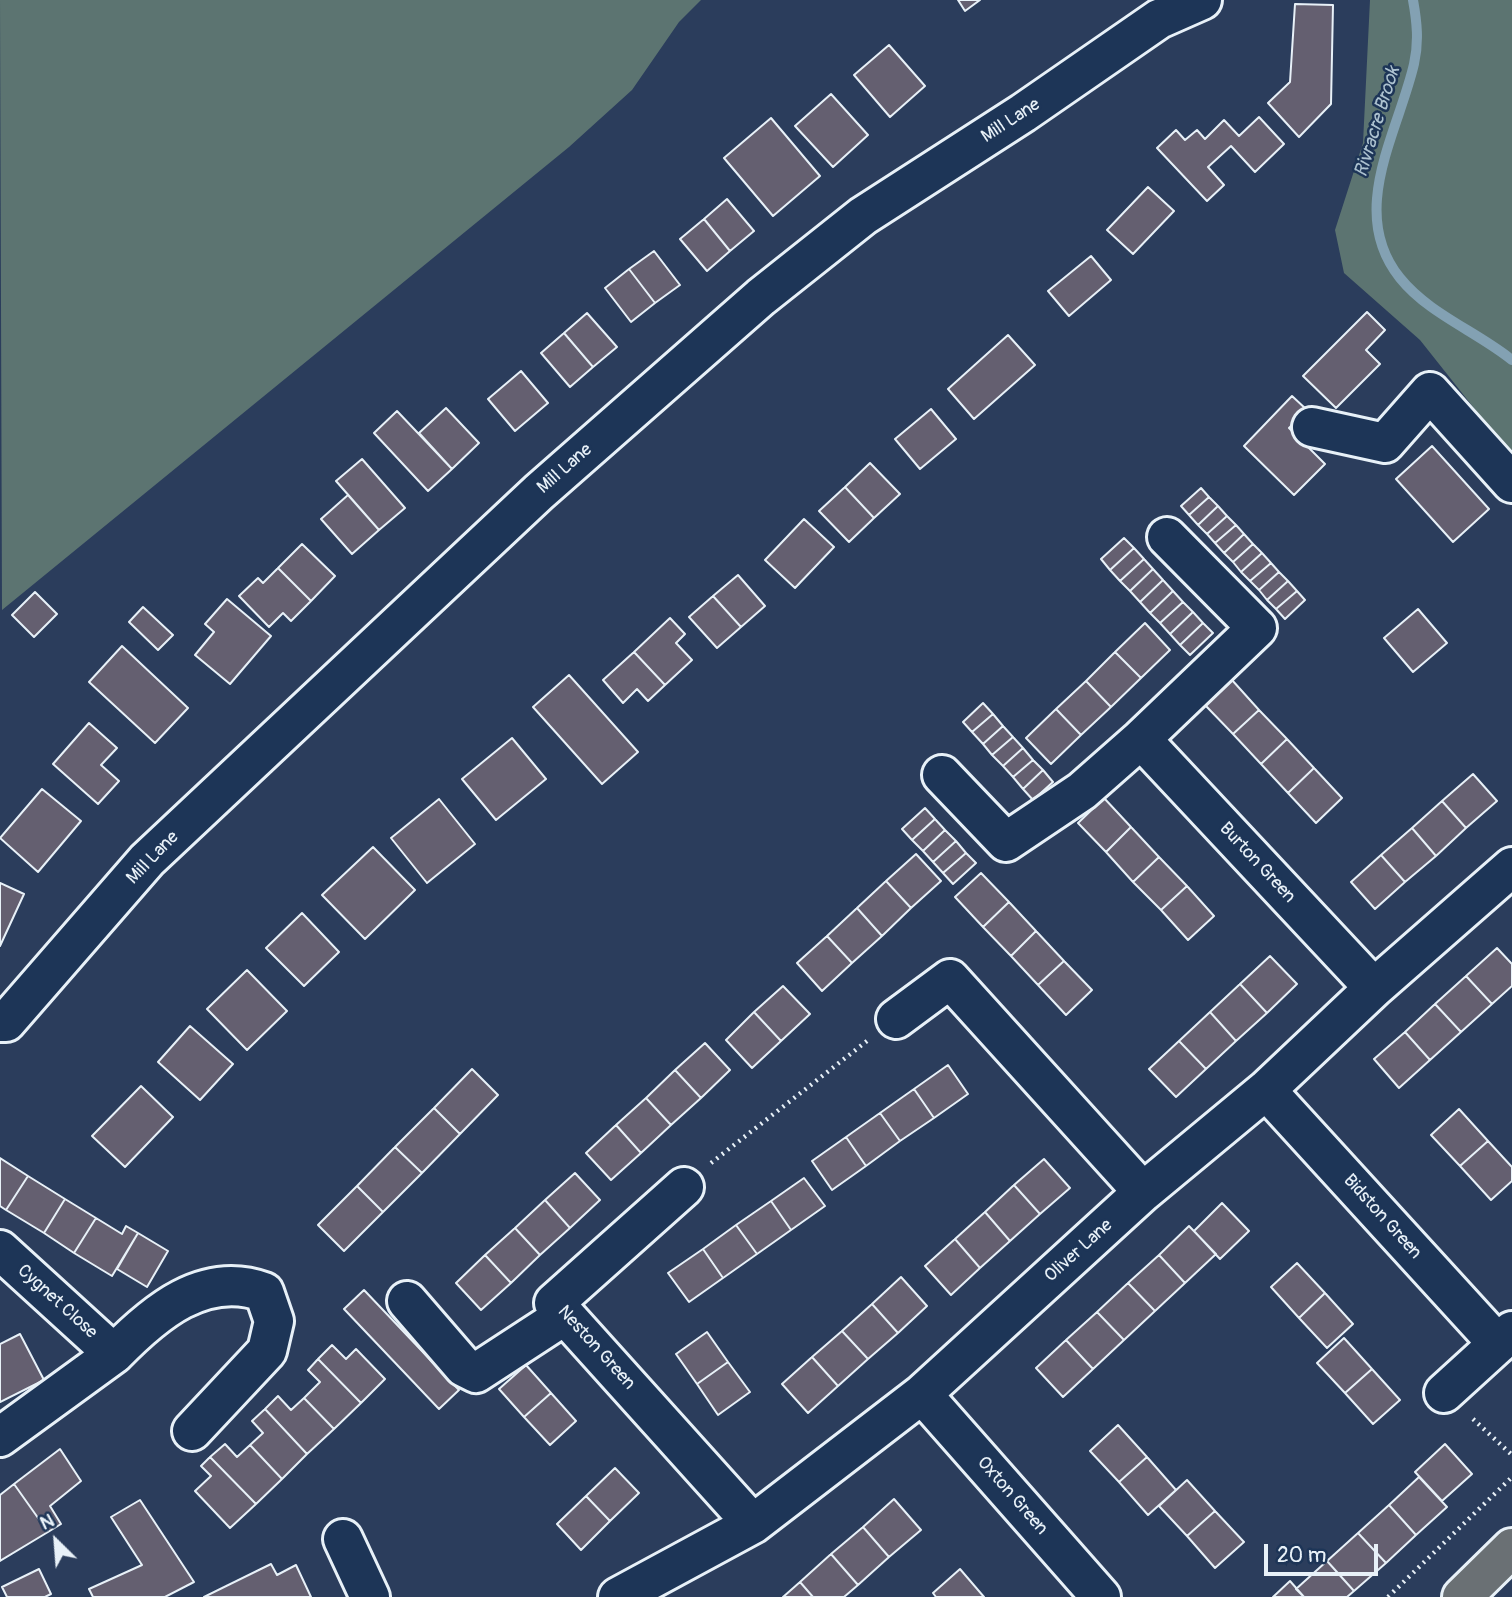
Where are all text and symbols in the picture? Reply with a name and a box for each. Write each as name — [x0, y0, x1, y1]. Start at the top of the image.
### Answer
water label: Rivracre Brook — [1350, 64, 1406, 180]
street label: Mill Lane — [978, 94, 1044, 148]
street label: Mill Lane — [533, 439, 597, 499]
street label: Burton Green — [1214, 818, 1300, 908]
street label: Mill Lane — [122, 827, 184, 889]
street label: Bidston Green — [1338, 1170, 1426, 1264]
street label: Oliver Lane — [1041, 1215, 1117, 1287]
street label: Cygnet Close — [13, 1261, 101, 1343]
street label: Neston Green — [553, 1302, 639, 1394]
street label: Oxton Green — [972, 1452, 1052, 1540]
north arrow — [21, 1506, 91, 1576]
text: N — [36, 1508, 58, 1536]
scale bar — [1267, 1530, 1381, 1574]
text: 20 m — [1277, 1542, 1326, 1569]

